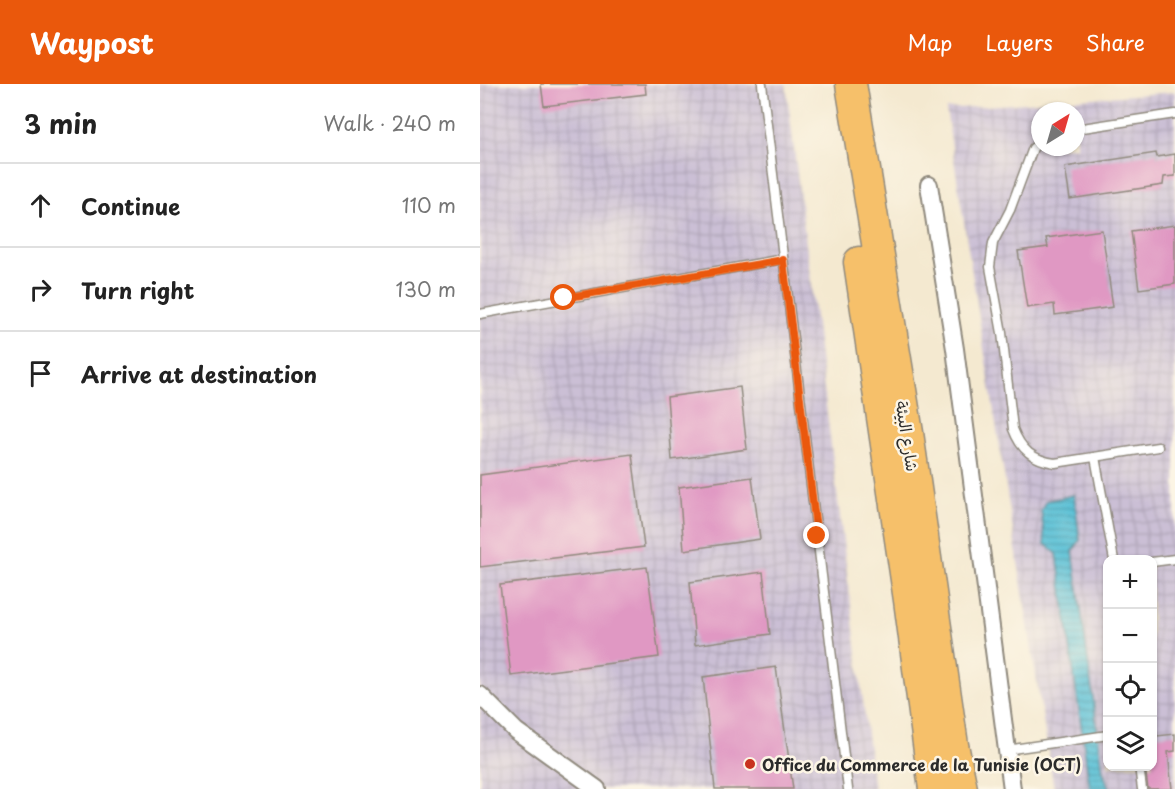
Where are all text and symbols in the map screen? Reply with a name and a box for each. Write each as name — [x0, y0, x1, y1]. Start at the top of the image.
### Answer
text: Waypost — [30, 21, 154, 64]
text: Map — [908, 26, 952, 58]
text: Layers — [985, 26, 1053, 58]
text: Share — [1086, 26, 1145, 58]
north arrow — [1031, 102, 1085, 156]
text: 3 min — [24, 104, 97, 143]
text: Walk · 240 m — [323, 108, 456, 138]
icon: ahead — [24, 189, 57, 222]
text: Continue — [81, 189, 180, 222]
text: 110 m — [402, 190, 456, 220]
icon: right — [24, 273, 57, 306]
text: Turn right — [81, 273, 194, 306]
text: 130 m — [396, 274, 456, 304]
route start — [550, 284, 576, 310]
icon: arrive — [24, 357, 57, 390]
text: Arrive at destination — [81, 357, 317, 390]
street label: شارع البيئة — [890, 399, 925, 473]
route end — [803, 522, 829, 548]
map controls — [1103, 555, 1157, 771]
button: + — [1103, 555, 1157, 609]
button: − — [1103, 609, 1157, 663]
button: locate — [1103, 663, 1157, 717]
button: layers — [1103, 717, 1157, 771]
place label: Office du Commerce de la Tunisie (OCT) — [762, 752, 1081, 776]
marker: Office du Commerce de la Tunisie (OCT) — [743, 757, 757, 771]

